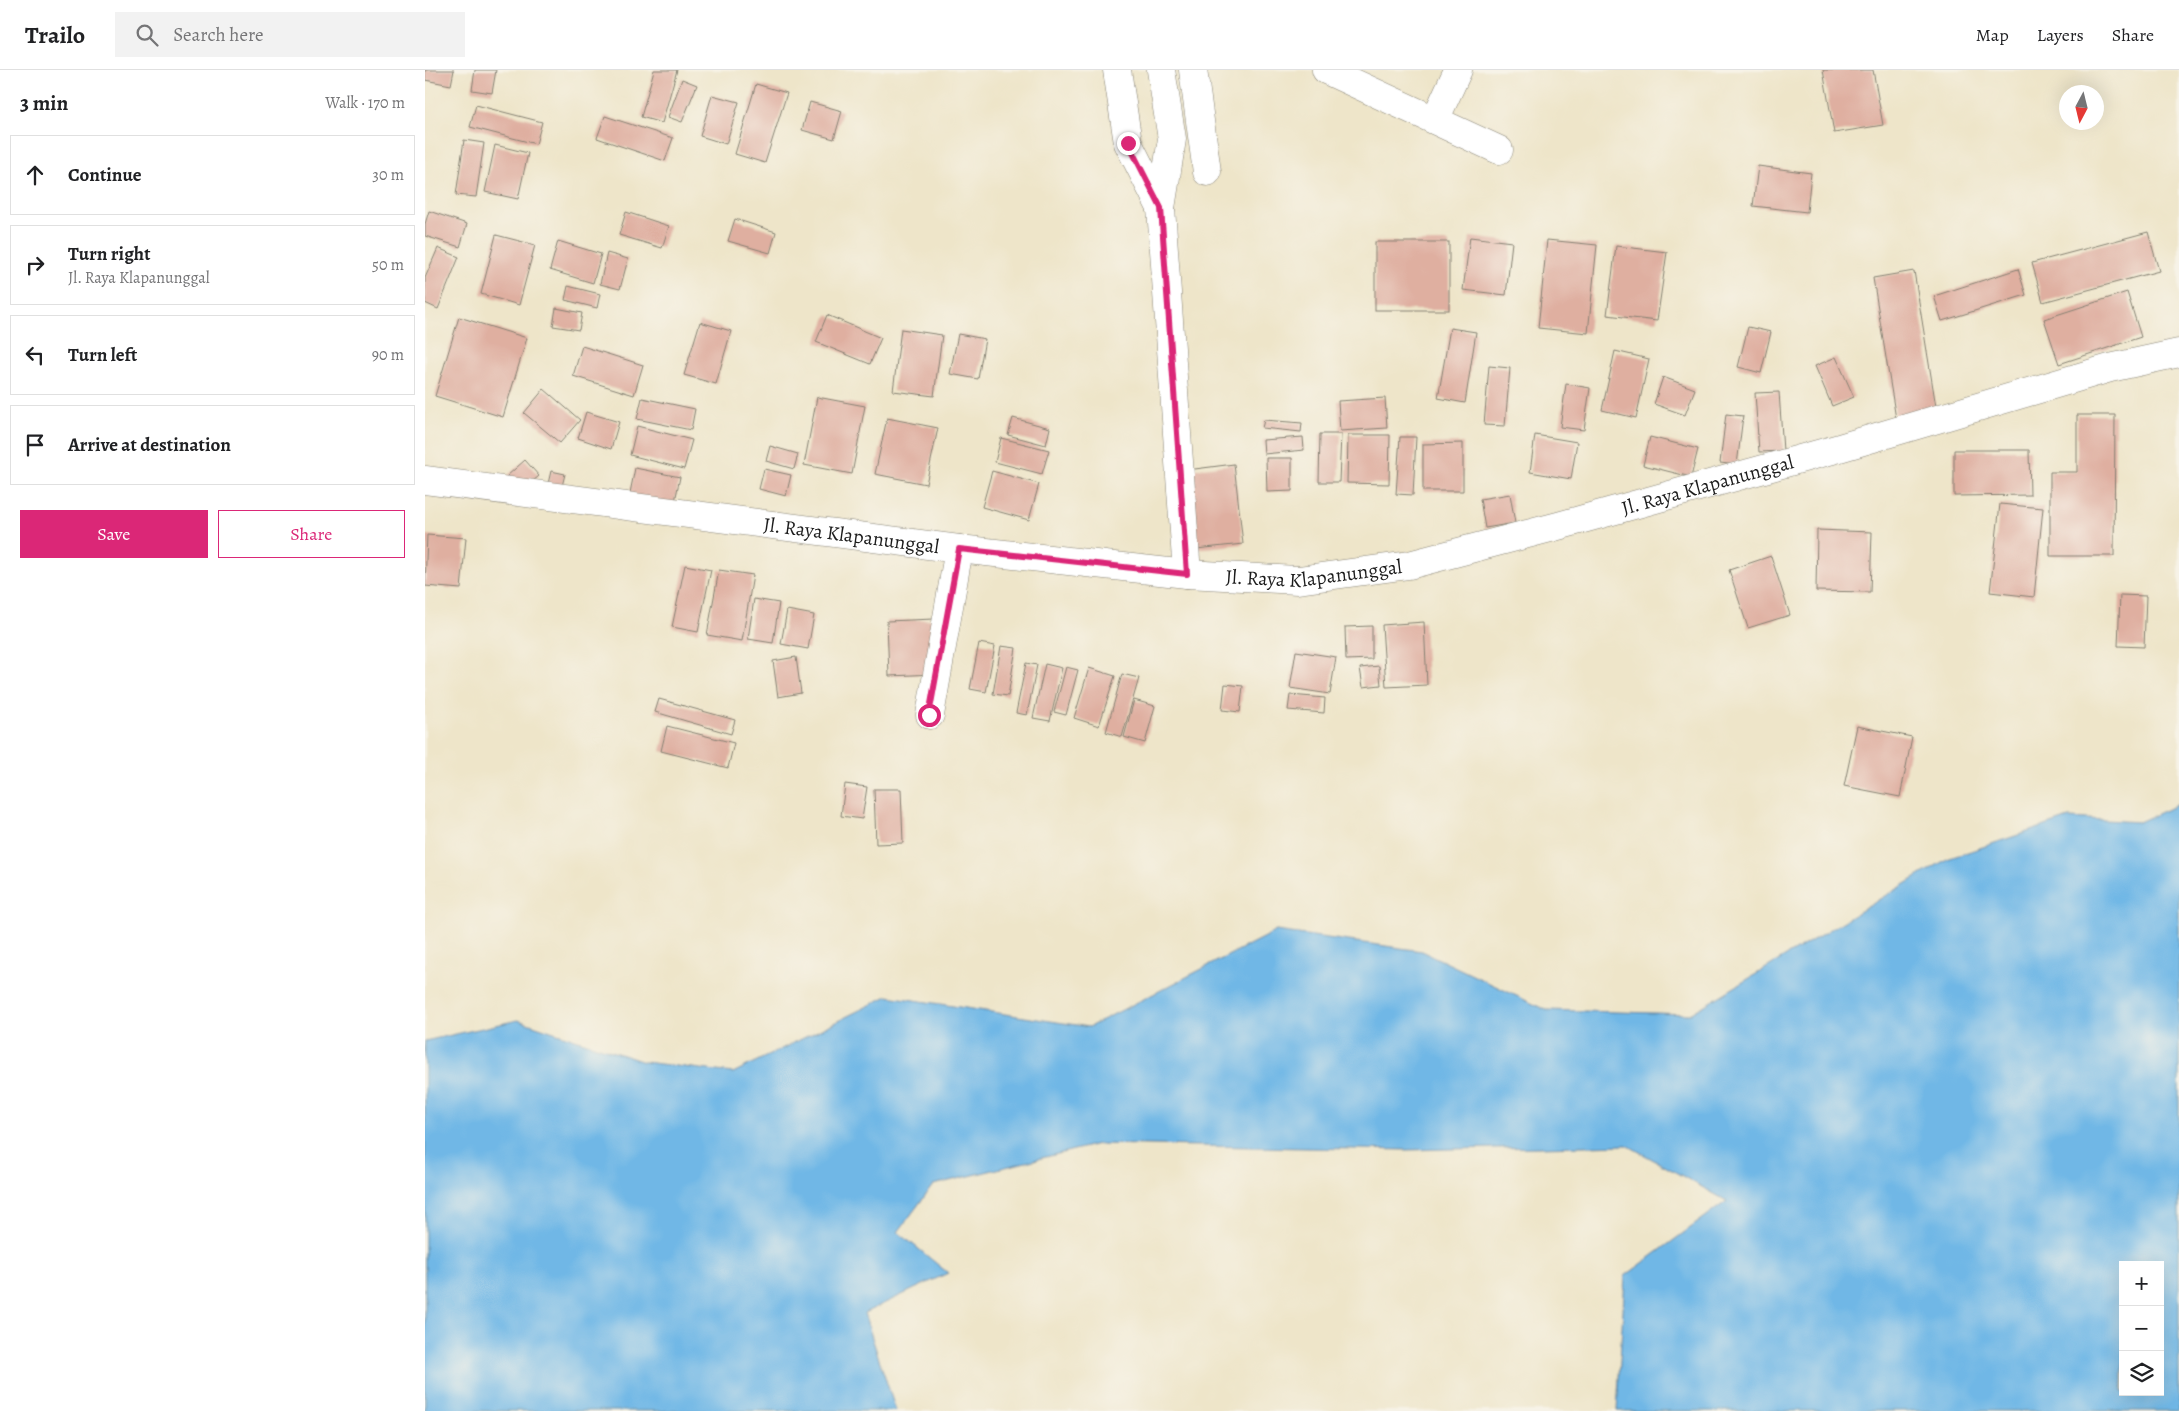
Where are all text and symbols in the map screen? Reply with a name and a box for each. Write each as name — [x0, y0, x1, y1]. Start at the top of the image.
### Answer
search box — [115, 12, 465, 57]
text: Trailo — [25, 19, 85, 51]
icon: search — [133, 21, 161, 49]
text: Search here — [173, 22, 264, 48]
text: Map — [1976, 23, 2009, 47]
text: Layers — [2037, 23, 2084, 47]
text: Share — [2112, 23, 2154, 47]
north arrow — [2059, 85, 2104, 130]
text: 3 min — [20, 89, 68, 117]
text: Walk · 170 m — [325, 92, 405, 114]
route end — [1117, 132, 1140, 155]
icon: ahead — [21, 161, 49, 189]
text: Continue — [68, 162, 142, 188]
text: 30 m — [372, 164, 404, 186]
text: Turn right — [68, 241, 150, 267]
icon: right — [21, 251, 49, 279]
text: 50 m — [372, 254, 404, 276]
text: Jl. Raya Klapanunggal — [68, 267, 210, 289]
icon: left — [21, 341, 49, 369]
text: Turn left — [68, 342, 137, 368]
text: 90 m — [372, 344, 404, 366]
icon: arrive — [21, 431, 49, 459]
text: Arrive at destination — [68, 432, 231, 458]
street label: Jl. Raya Klapanunggal — [1619, 448, 1797, 522]
button: Save — [20, 510, 208, 558]
button: Share — [218, 510, 405, 558]
street label: Jl. Raya Klapanunggal — [762, 511, 941, 560]
street label: Jl. Raya Klapanunggal — [1225, 553, 1404, 594]
route start — [918, 704, 941, 727]
map controls — [2119, 1261, 2164, 1396]
button: + — [2119, 1261, 2164, 1306]
button: − — [2119, 1306, 2164, 1351]
button: layers — [2119, 1351, 2164, 1396]

